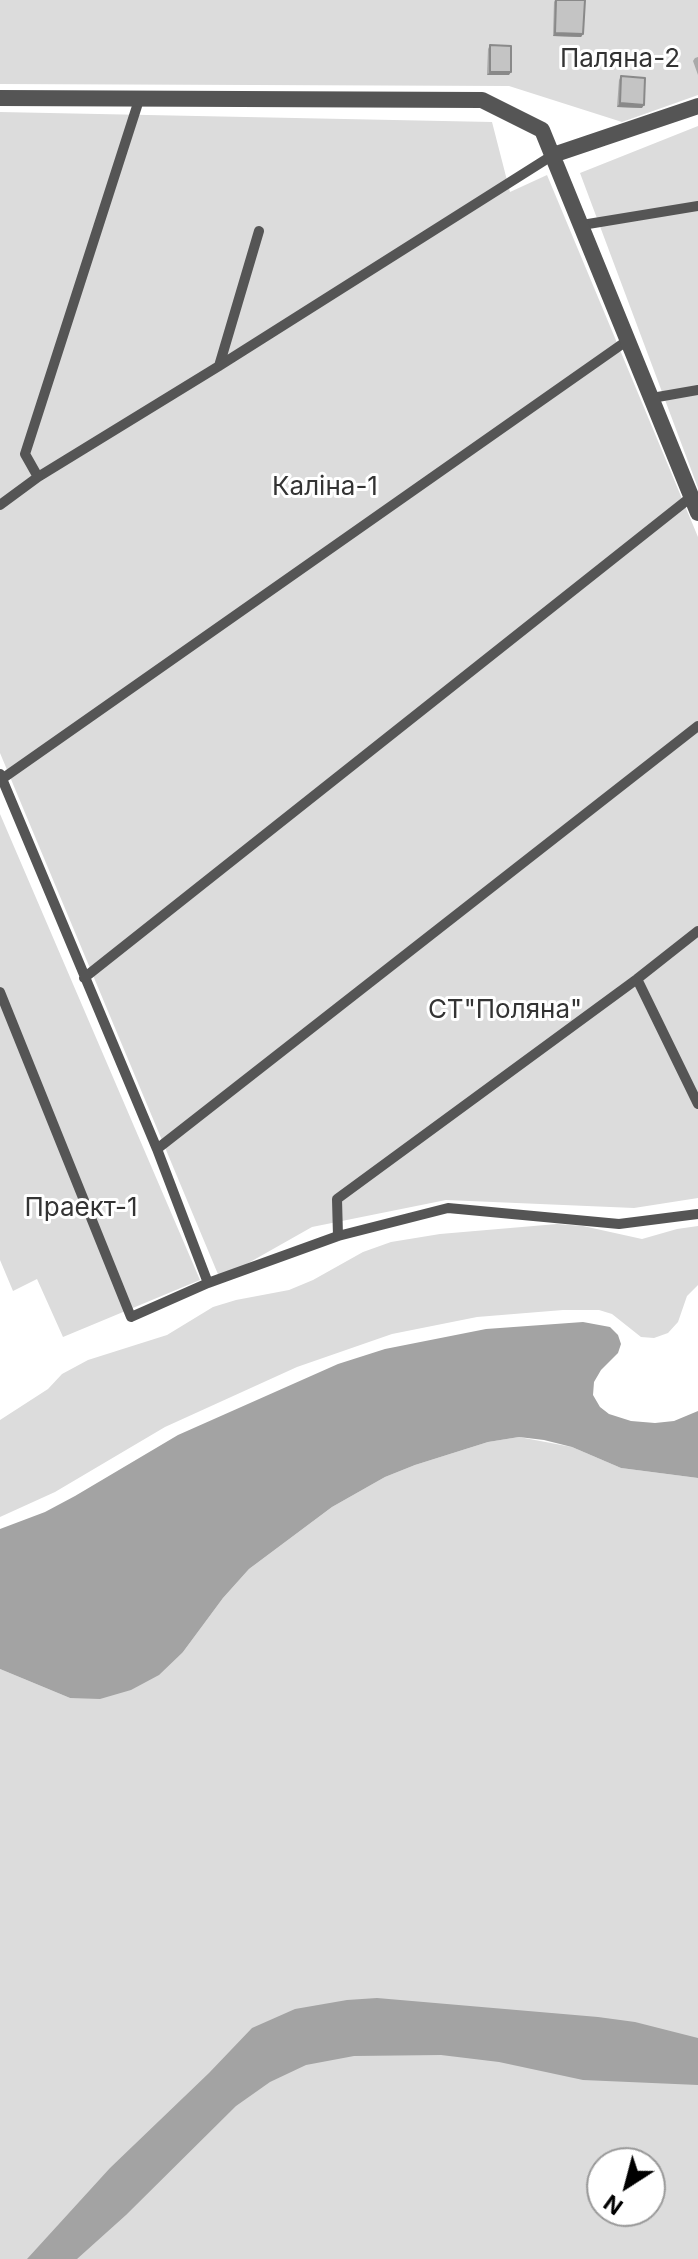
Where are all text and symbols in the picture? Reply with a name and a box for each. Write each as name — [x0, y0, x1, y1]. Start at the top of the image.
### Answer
park label: Паляна-2 — [560, 43, 680, 75]
park label: Каліна-1 — [272, 471, 378, 503]
park label: СТ"Поляна" — [428, 994, 582, 1026]
park label: Праект-1 — [25, 1192, 137, 1224]
north arrow — [586, 2147, 666, 2227]
text: N — [599, 2189, 627, 2220]

